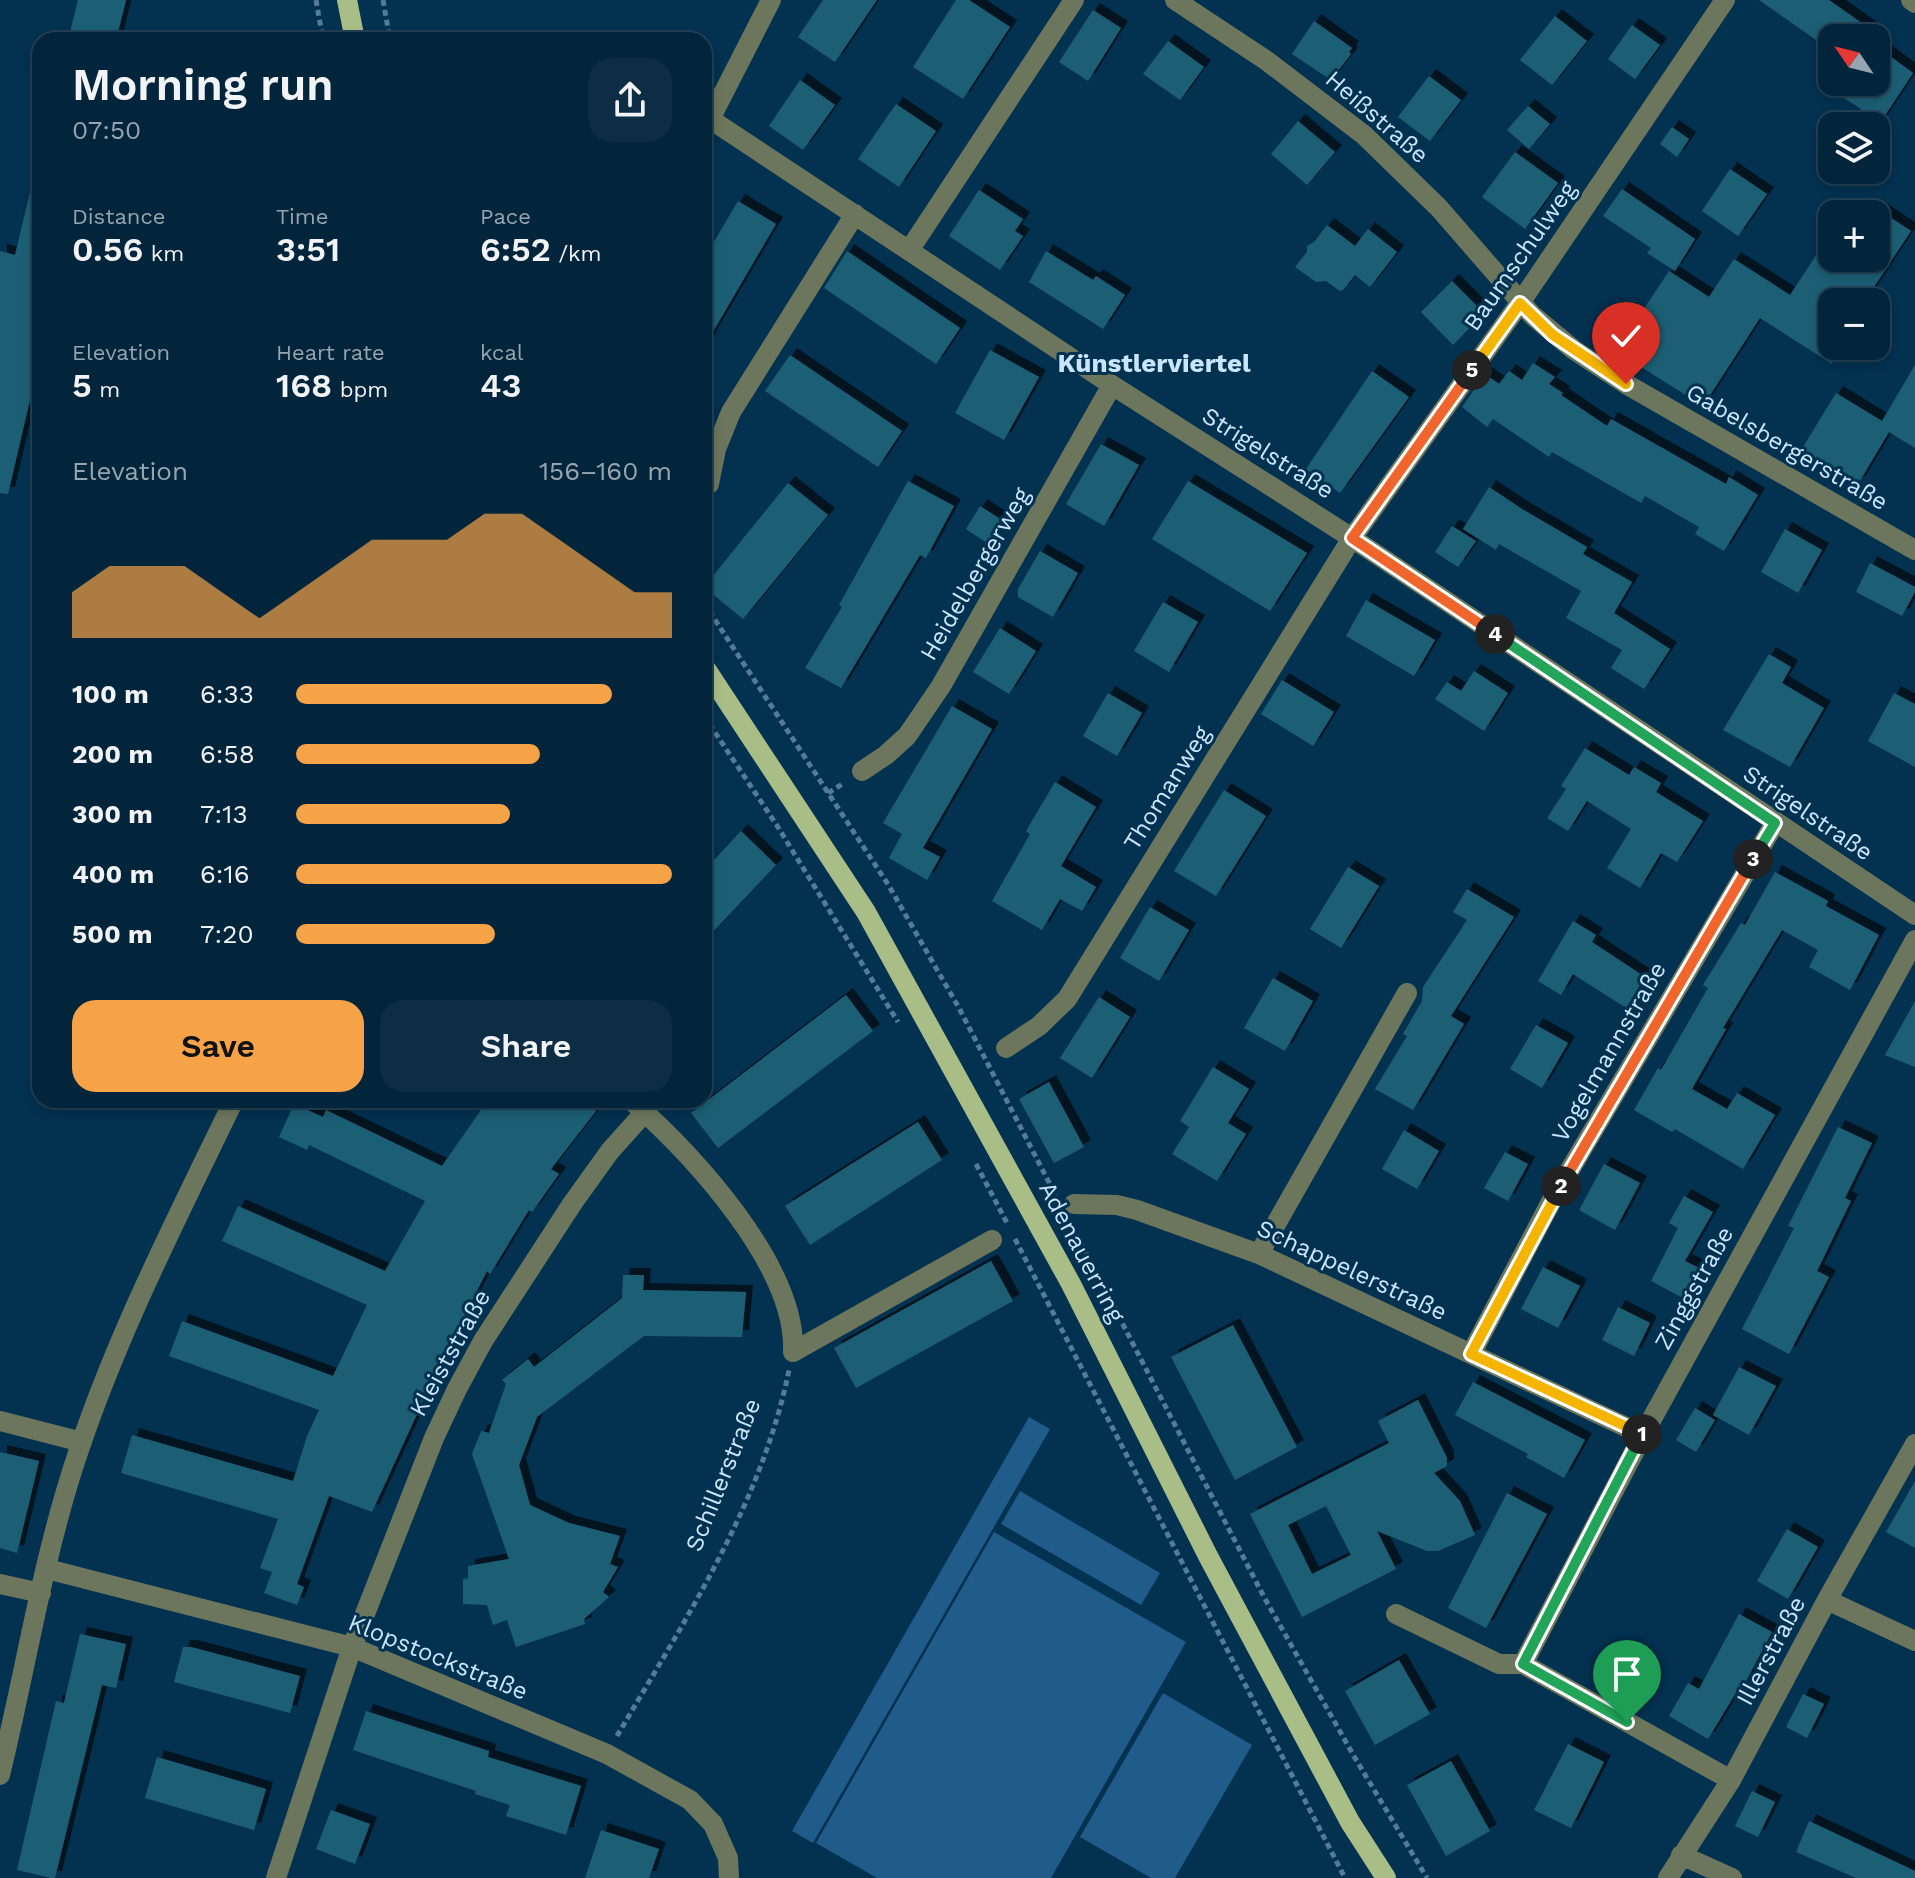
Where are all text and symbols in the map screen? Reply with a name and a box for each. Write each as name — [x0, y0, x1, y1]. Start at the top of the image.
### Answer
north arrow — [1818, 24, 1890, 96]
map controls — [1818, 24, 1890, 360]
button: share — [588, 58, 672, 142]
text: Morning run — [72, 59, 333, 111]
street label: Heißstraße — [1320, 65, 1434, 169]
button: layers — [1818, 112, 1890, 184]
text: 07:50 — [72, 115, 141, 145]
street label: Baumschulweg — [1458, 176, 1582, 336]
button: + — [1818, 200, 1890, 272]
text: Distance — [72, 204, 166, 229]
text: Time — [276, 204, 328, 229]
text: Pace — [480, 204, 531, 229]
text: 0.56 — [72, 229, 143, 269]
text: 3:51 — [276, 229, 340, 269]
text: 6:52 — [480, 229, 551, 269]
text: km — [143, 241, 184, 266]
text: /km — [551, 241, 602, 266]
button: − — [1818, 288, 1890, 360]
pin — [1592, 302, 1660, 384]
icon: check — [1604, 314, 1648, 358]
text: Elevation — [72, 340, 170, 365]
text: Heart rate — [276, 340, 385, 365]
text: kcal — [480, 340, 524, 365]
district label: Künstlerviertel — [1058, 348, 1251, 378]
pin: 5 — [1452, 350, 1492, 390]
text: 5 — [1466, 357, 1478, 382]
text: 5 — [72, 365, 92, 405]
text: 168 — [276, 365, 332, 405]
text: 43 — [480, 365, 522, 405]
text: m — [92, 377, 120, 402]
text: bpm — [332, 377, 388, 402]
street label: Gabelsbergerstraße — [1681, 378, 1893, 516]
street label: Strigelstraße — [1197, 401, 1339, 505]
text: Elevation — [72, 456, 188, 486]
text: 156–160 m — [539, 456, 672, 486]
street label: Heidelbergerweg — [914, 482, 1036, 665]
pin: 4 — [1475, 614, 1515, 654]
text: 4 — [1488, 621, 1502, 646]
text: 100 m — [72, 679, 149, 709]
text: 6:33 — [200, 679, 254, 709]
street label: Thomanweg — [1118, 721, 1216, 855]
text: 200 m — [72, 739, 153, 769]
text: 6:58 — [200, 739, 255, 769]
street label: Strigelstraße — [1738, 759, 1878, 867]
text: 300 m — [72, 799, 153, 829]
text: 7:13 — [200, 799, 248, 829]
pin: 3 — [1733, 839, 1773, 879]
text: 3 — [1746, 846, 1760, 871]
text: 400 m — [72, 859, 154, 889]
text: 6:16 — [200, 859, 249, 889]
text: 500 m — [72, 919, 153, 949]
text: 7:20 — [200, 919, 254, 949]
street label: Vogelmannstraße — [1546, 957, 1672, 1147]
button: Save — [72, 1000, 364, 1092]
button: Share — [380, 1000, 672, 1092]
pin: 2 — [1541, 1166, 1581, 1206]
text: 2 — [1554, 1173, 1568, 1198]
street label: Adenauerring — [1033, 1177, 1131, 1327]
street label: Schappelerstraße — [1253, 1214, 1451, 1326]
street label: Zinggstraße — [1649, 1222, 1739, 1354]
street label: Kleiststraße — [404, 1285, 496, 1421]
street label: Schillerstraße — [680, 1395, 766, 1555]
pin: 1 — [1622, 1414, 1662, 1454]
text: 1 — [1637, 1421, 1647, 1446]
street label: Illerstraße — [1731, 1592, 1811, 1710]
street label: Klopstockstraße — [344, 1608, 532, 1706]
pin — [1593, 1640, 1661, 1722]
icon: arrive — [1605, 1652, 1649, 1696]

